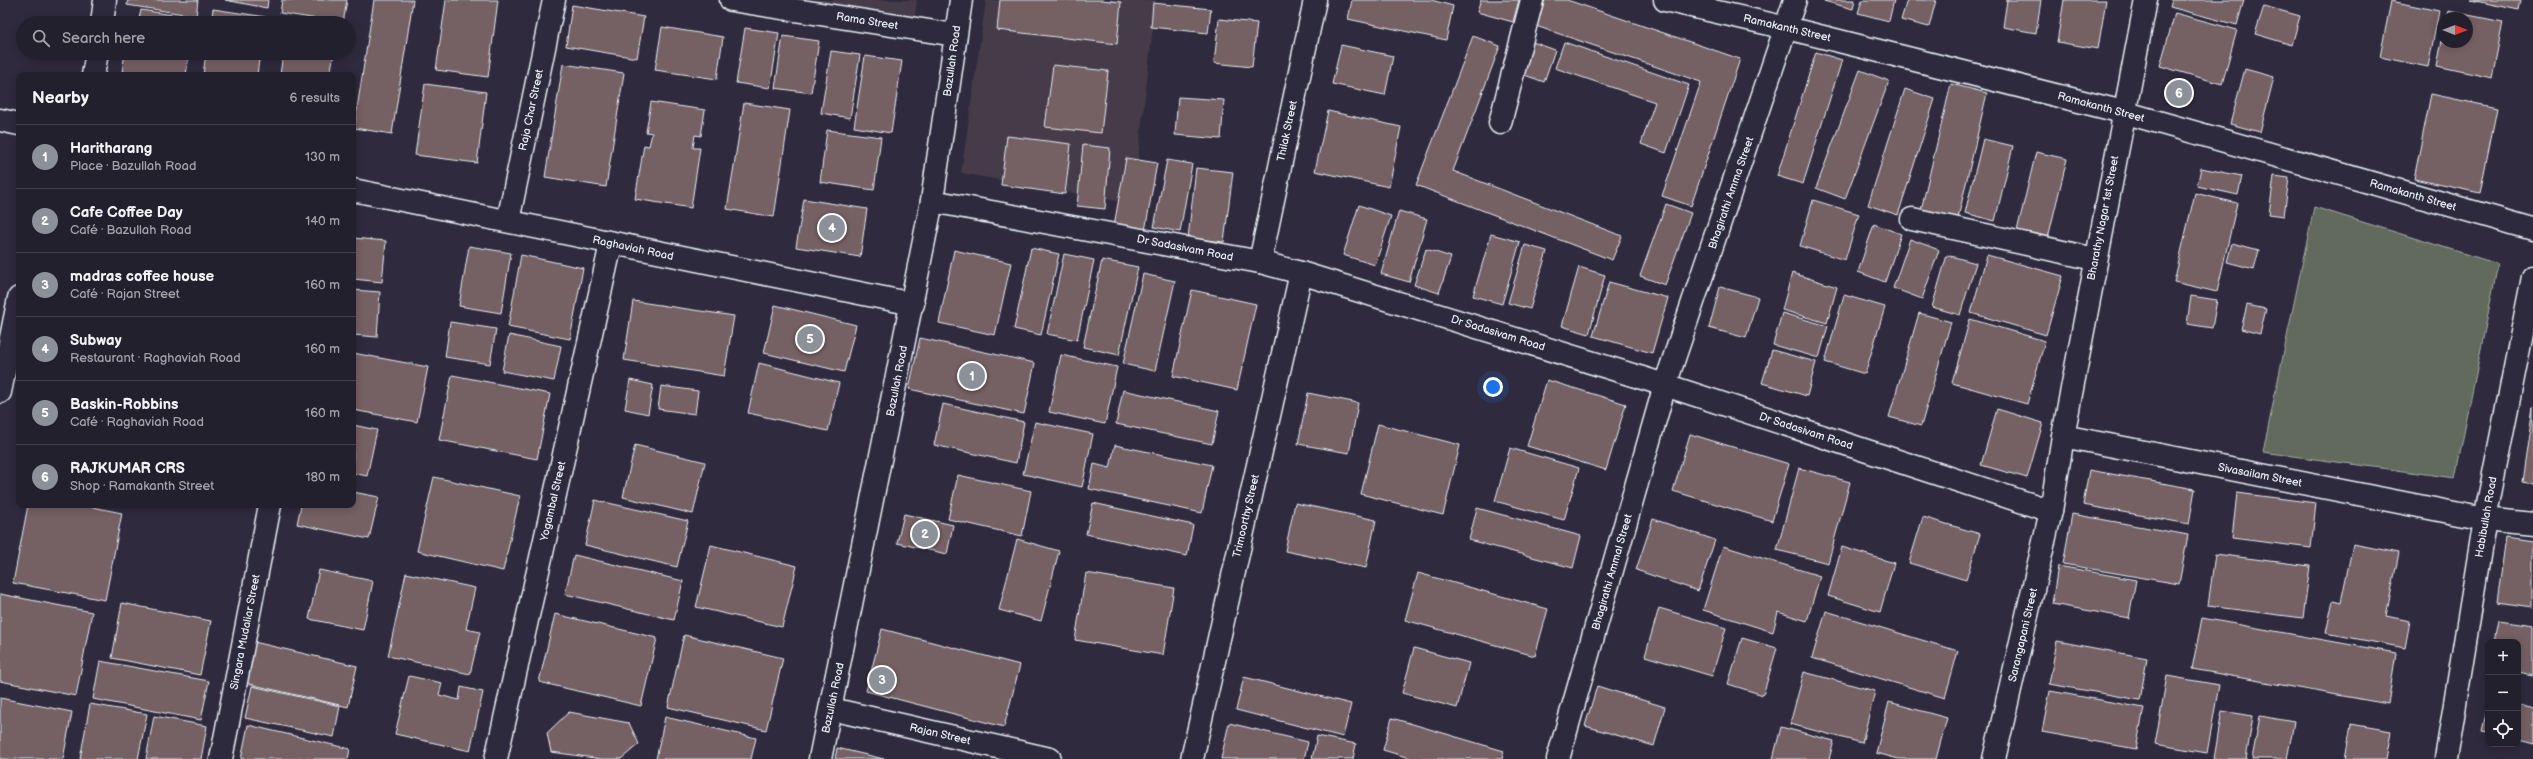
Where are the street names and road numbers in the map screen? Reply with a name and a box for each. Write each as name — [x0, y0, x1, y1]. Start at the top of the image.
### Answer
street label: Rama Street — [835, 10, 899, 32]
street label: Ramakanth Street — [1742, 12, 1833, 45]
street label: Bazullah Road — [941, 25, 963, 97]
street label: Raja Char Street — [516, 67, 546, 152]
street label: Ramakanth Street — [2056, 89, 2146, 125]
street label: Thilak Street — [1274, 99, 1300, 163]
street label: Bhagirathi Amma Street — [1706, 135, 1757, 251]
street label: Bharathy Nagar 1st Street — [2085, 154, 2122, 281]
street label: Ramakanth Street — [2368, 176, 2458, 214]
street label: Dr Sadasivam Road — [1136, 232, 1234, 264]
street label: Raghaviah Road — [591, 233, 675, 263]
street label: Dr Sadasivam Road — [1449, 312, 1547, 354]
street label: Bazullah Road — [884, 344, 910, 418]
street label: Dr Sadasivam Road — [1757, 410, 1855, 452]
street label: Yogambal Street — [537, 459, 569, 543]
street label: Sivasailam Street — [2217, 460, 2304, 490]
street label: Trimoorthy Street — [1230, 473, 1262, 559]
street label: Habibullah Road — [2472, 476, 2500, 558]
street label: Bhagirathi Ammal Street — [1589, 512, 1635, 632]
street label: Singara Mudaliar Street — [227, 573, 263, 691]
street label: Sarangapani Street — [2006, 586, 2040, 683]
street label: Bazullah Road — [819, 662, 847, 734]
street label: Rajan Street — [908, 721, 972, 747]

